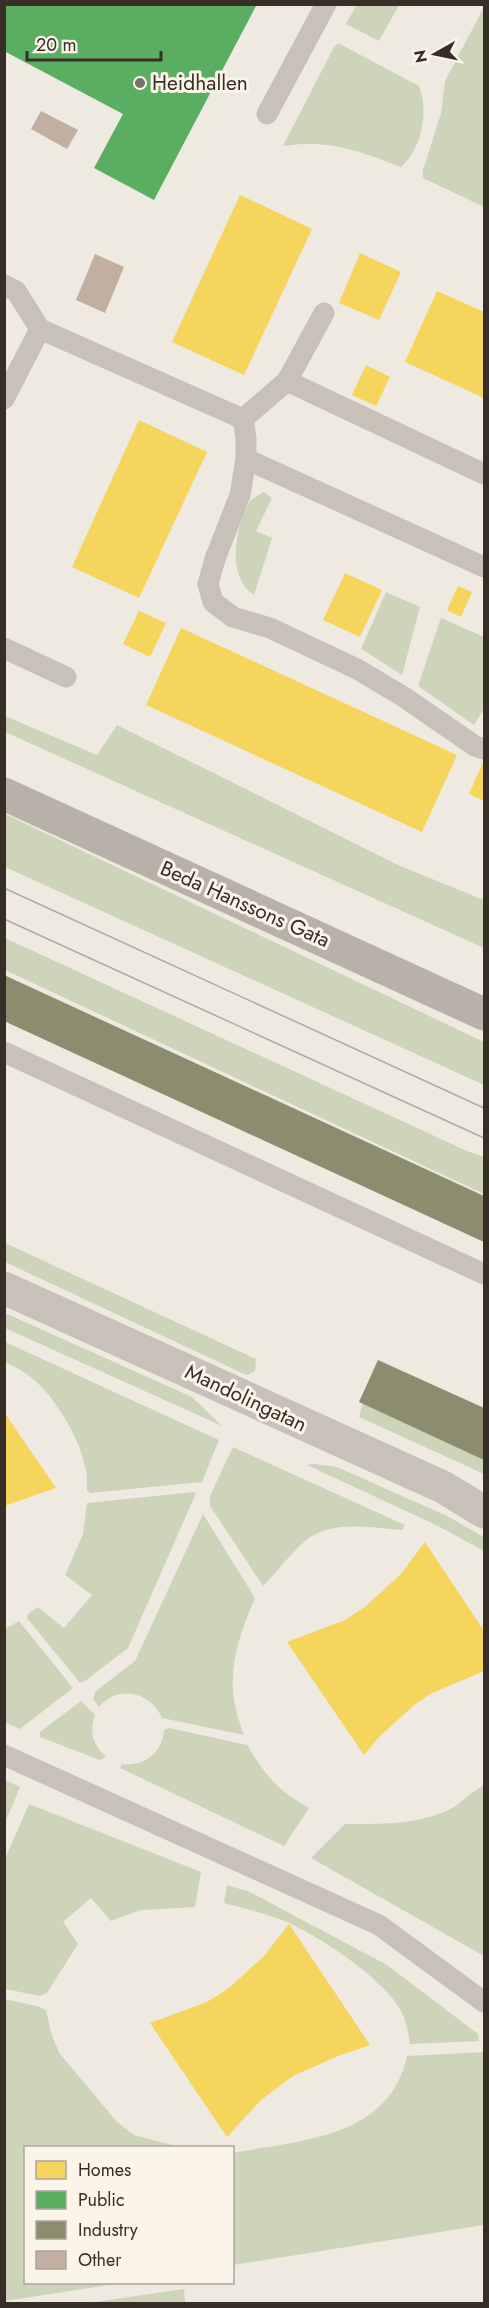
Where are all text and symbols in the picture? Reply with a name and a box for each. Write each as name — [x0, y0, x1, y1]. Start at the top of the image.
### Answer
scale bar — [27, 24, 160, 62]
north arrow — [405, 24, 465, 84]
text: 20 m — [36, 32, 76, 58]
text: N — [408, 48, 433, 64]
place label: Heidhallen — [152, 68, 248, 98]
marker: Heidhallen — [133, 76, 147, 90]
street label: Beda Hanssons Gata — [155, 853, 335, 955]
street label: Mandolingatan — [180, 1357, 312, 1439]
legend — [24, 2146, 234, 2284]
text: Homes — [78, 2157, 131, 2183]
text: Public — [78, 2187, 125, 2213]
text: Industry — [78, 2217, 138, 2243]
text: Other — [78, 2247, 122, 2273]

